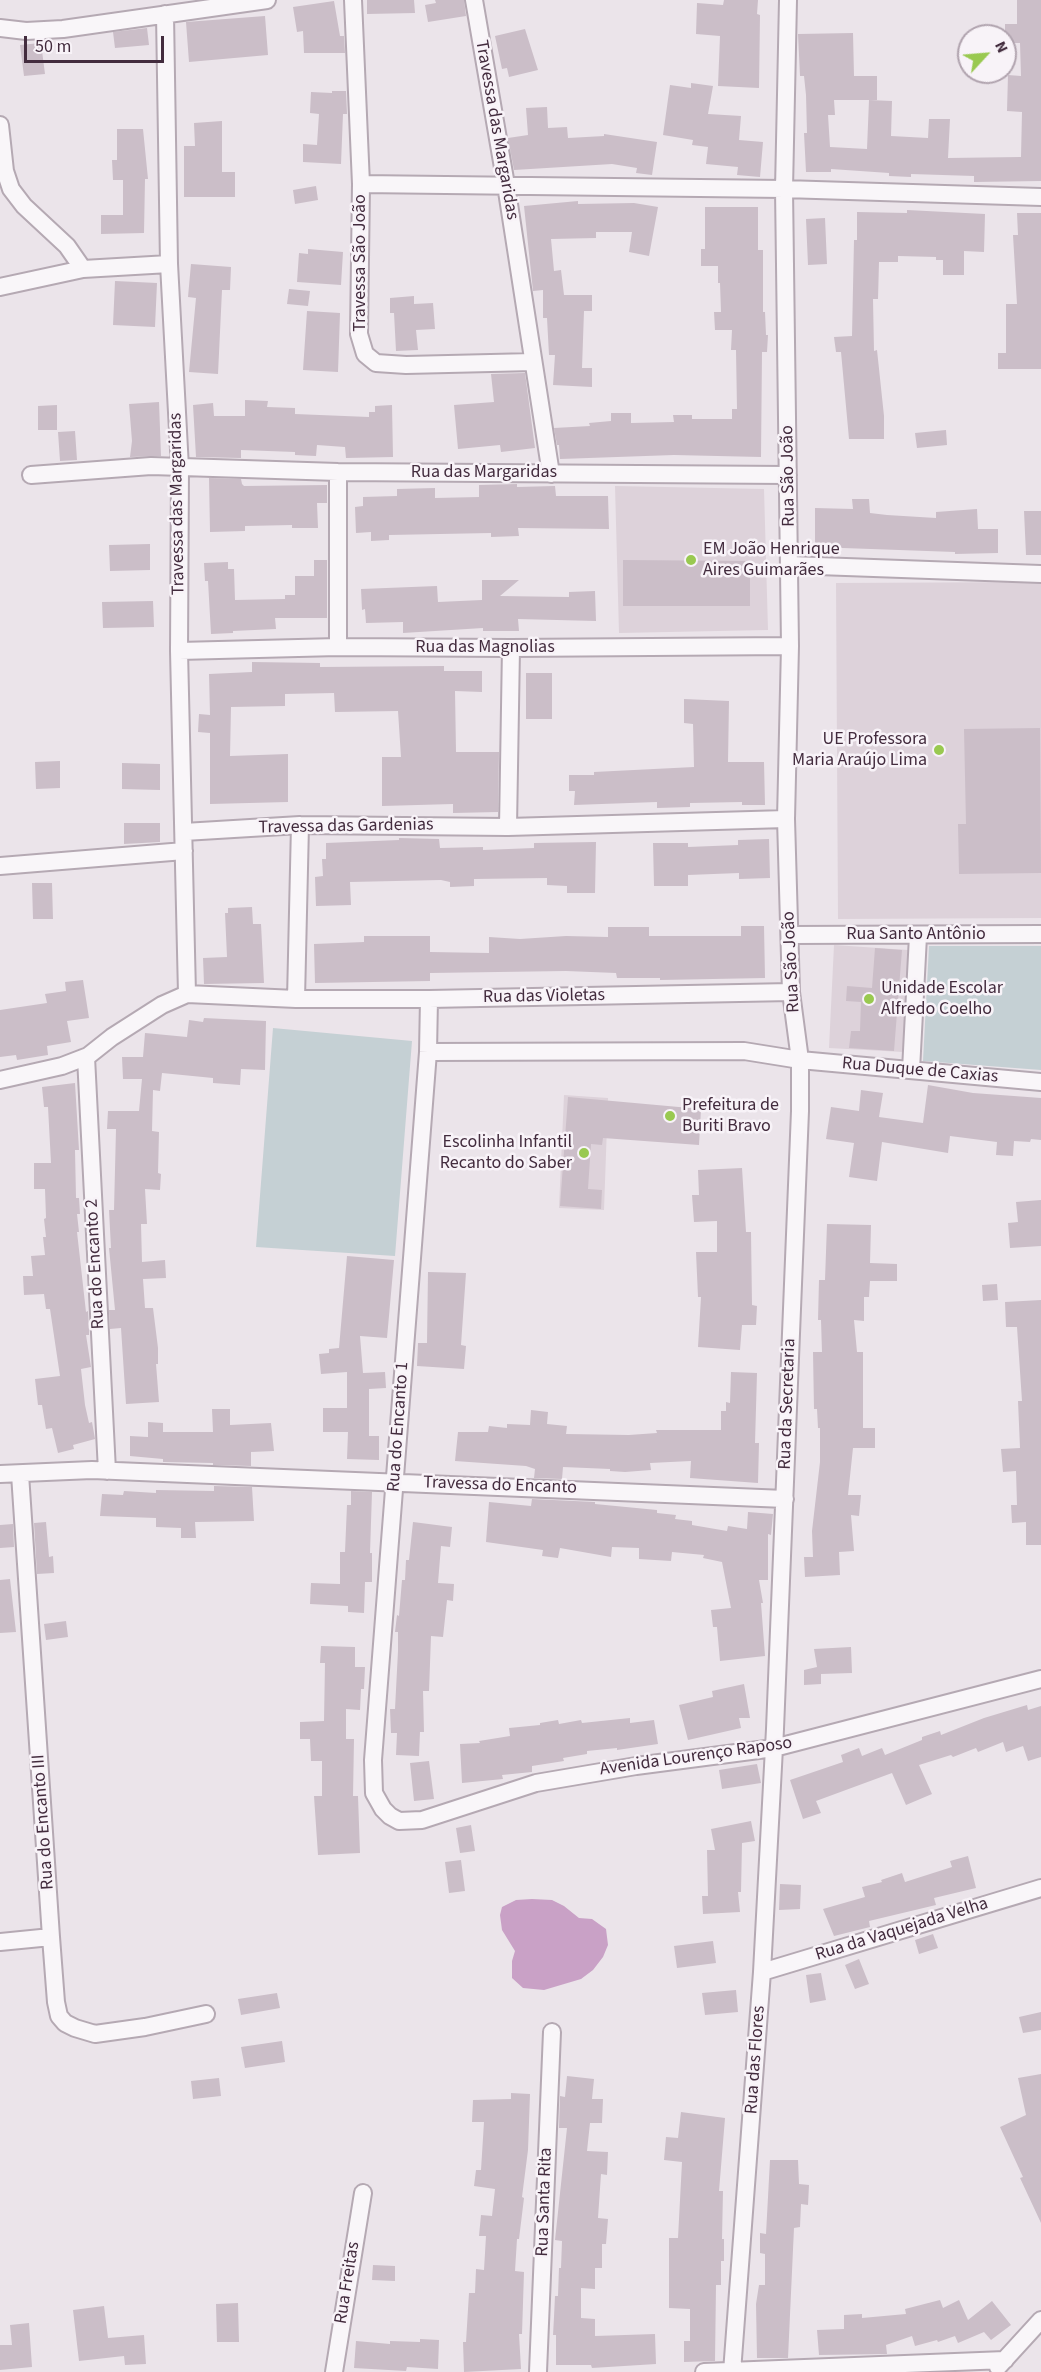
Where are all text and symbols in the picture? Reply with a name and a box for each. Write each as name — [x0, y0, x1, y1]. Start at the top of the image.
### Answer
scale bar — [27, 24, 166, 62]
north arrow — [957, 24, 1017, 84]
text: 50 m — [35, 34, 71, 59]
text: N — [989, 37, 1014, 57]
street label: Travessa das Margaridas — [470, 38, 522, 222]
street label: Travessa São João — [350, 194, 372, 332]
street label: Travessa das Margaridas — [166, 413, 190, 595]
street label: Rua São João — [777, 425, 801, 527]
street label: Rua das Margaridas — [411, 462, 557, 484]
place label: EM João Henrique Aires Guimarães — [703, 539, 840, 582]
marker: EM João Henrique Aires Guimarães — [684, 553, 698, 567]
street label: Rua das Magnolias — [415, 637, 555, 659]
place label: UE Professora Maria Araújo Lima — [792, 729, 927, 771]
marker: UE Professora Maria Araújo Lima — [932, 743, 946, 757]
street label: Travessa das Gardenias — [258, 815, 434, 839]
street label: Rua São João — [779, 911, 805, 1013]
street label: Rua Santo Antônio — [846, 924, 986, 946]
place label: Unidade Escolar Alfredo Coelho — [881, 978, 1003, 1020]
street label: Rua das Violetas — [483, 985, 605, 1009]
marker: Unidade Escolar Alfredo Coelho — [862, 992, 876, 1006]
street label: Rua Duque de Caxias — [841, 1053, 999, 1089]
place label: Prefeitura de Buriti Bravo — [682, 1095, 779, 1138]
marker: Prefeitura de Buriti Bravo — [663, 1109, 677, 1123]
place label: Escolinha Infantil Recanto do Saber — [440, 1132, 572, 1174]
marker: Escolinha Infantil Recanto do Saber — [577, 1146, 591, 1160]
street label: Rua do Encanto 2 — [82, 1198, 110, 1330]
street label: Rua da Secretaria — [775, 1338, 801, 1470]
street label: Rua do Encanto 1 — [384, 1361, 414, 1493]
street label: Travessa do Encanto — [423, 1473, 577, 1499]
street label: Avenida Lourenço Raposo — [598, 1733, 794, 1781]
street label: Rua do Encanto III — [28, 1754, 60, 1890]
street label: Rua da Vaquejada Velha — [813, 1893, 991, 1967]
street label: Rua das Flores — [741, 2005, 771, 2115]
street label: Rua Santa Rita — [532, 2147, 558, 2257]
street label: Rua Freitas — [331, 2240, 365, 2326]

